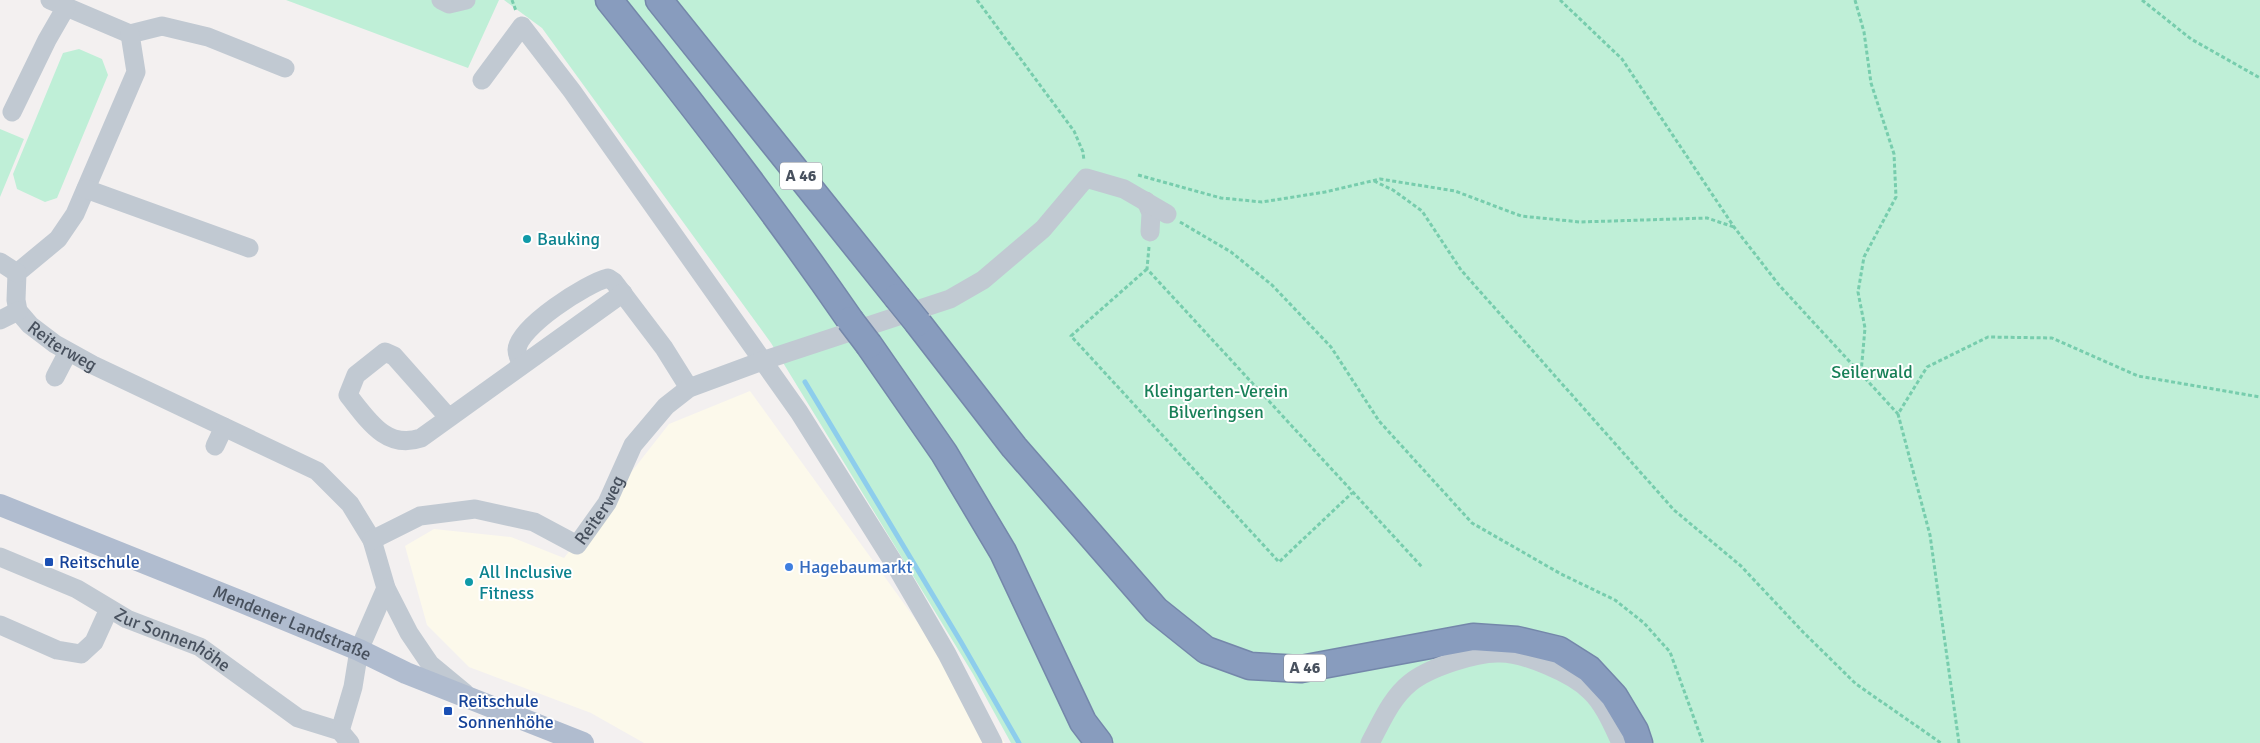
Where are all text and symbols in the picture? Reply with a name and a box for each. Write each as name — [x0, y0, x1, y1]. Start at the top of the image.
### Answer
road number: A 46 — [780, 162, 822, 190]
place label: Bauking — [537, 228, 600, 250]
marker: Bauking — [521, 233, 533, 245]
street label: Reiterweg — [23, 316, 101, 376]
park label: Seilerwald — [1831, 361, 1913, 383]
park label: Kleingarten-Verein Bilveringsen — [1144, 380, 1288, 423]
street label: Reiterweg — [570, 472, 629, 549]
place label: Reitschule — [59, 551, 140, 573]
marker: Reitschule — [43, 556, 55, 568]
place label: Hagebaumarkt — [799, 556, 913, 578]
place label: All Inclusive Fitness — [479, 561, 572, 604]
marker: Hagebaumarkt — [783, 561, 795, 573]
marker: All Inclusive Fitness — [463, 576, 475, 588]
street label: Mendener Landstraße — [210, 580, 375, 665]
street label: Zur Sonnenhöhe — [110, 603, 235, 677]
road number: A 46 — [1284, 654, 1326, 681]
place label: Reitschule Sonnenhöhe — [458, 690, 554, 733]
marker: Reitschule Sonnenhöhe — [442, 705, 454, 717]

